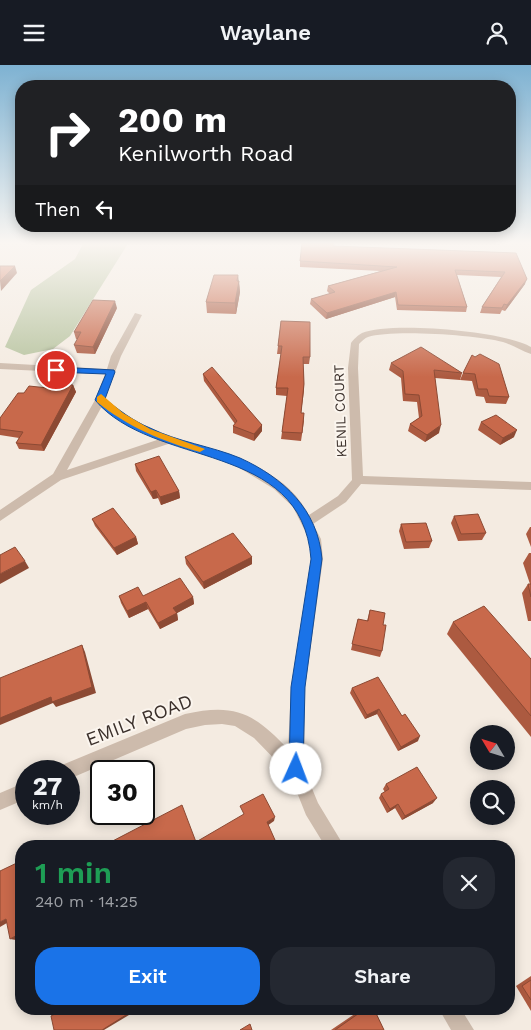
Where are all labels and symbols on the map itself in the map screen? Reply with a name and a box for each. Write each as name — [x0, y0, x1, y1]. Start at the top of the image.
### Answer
pin — [35, 349, 77, 391]
street label: KENIL COURT — [330, 364, 350, 458]
street label: EMILY ROAD — [82, 689, 196, 751]
north arrow — [470, 725, 515, 770]
position arrow — [269, 742, 321, 794]
speed limit sign: 30 — [90, 760, 155, 825]

